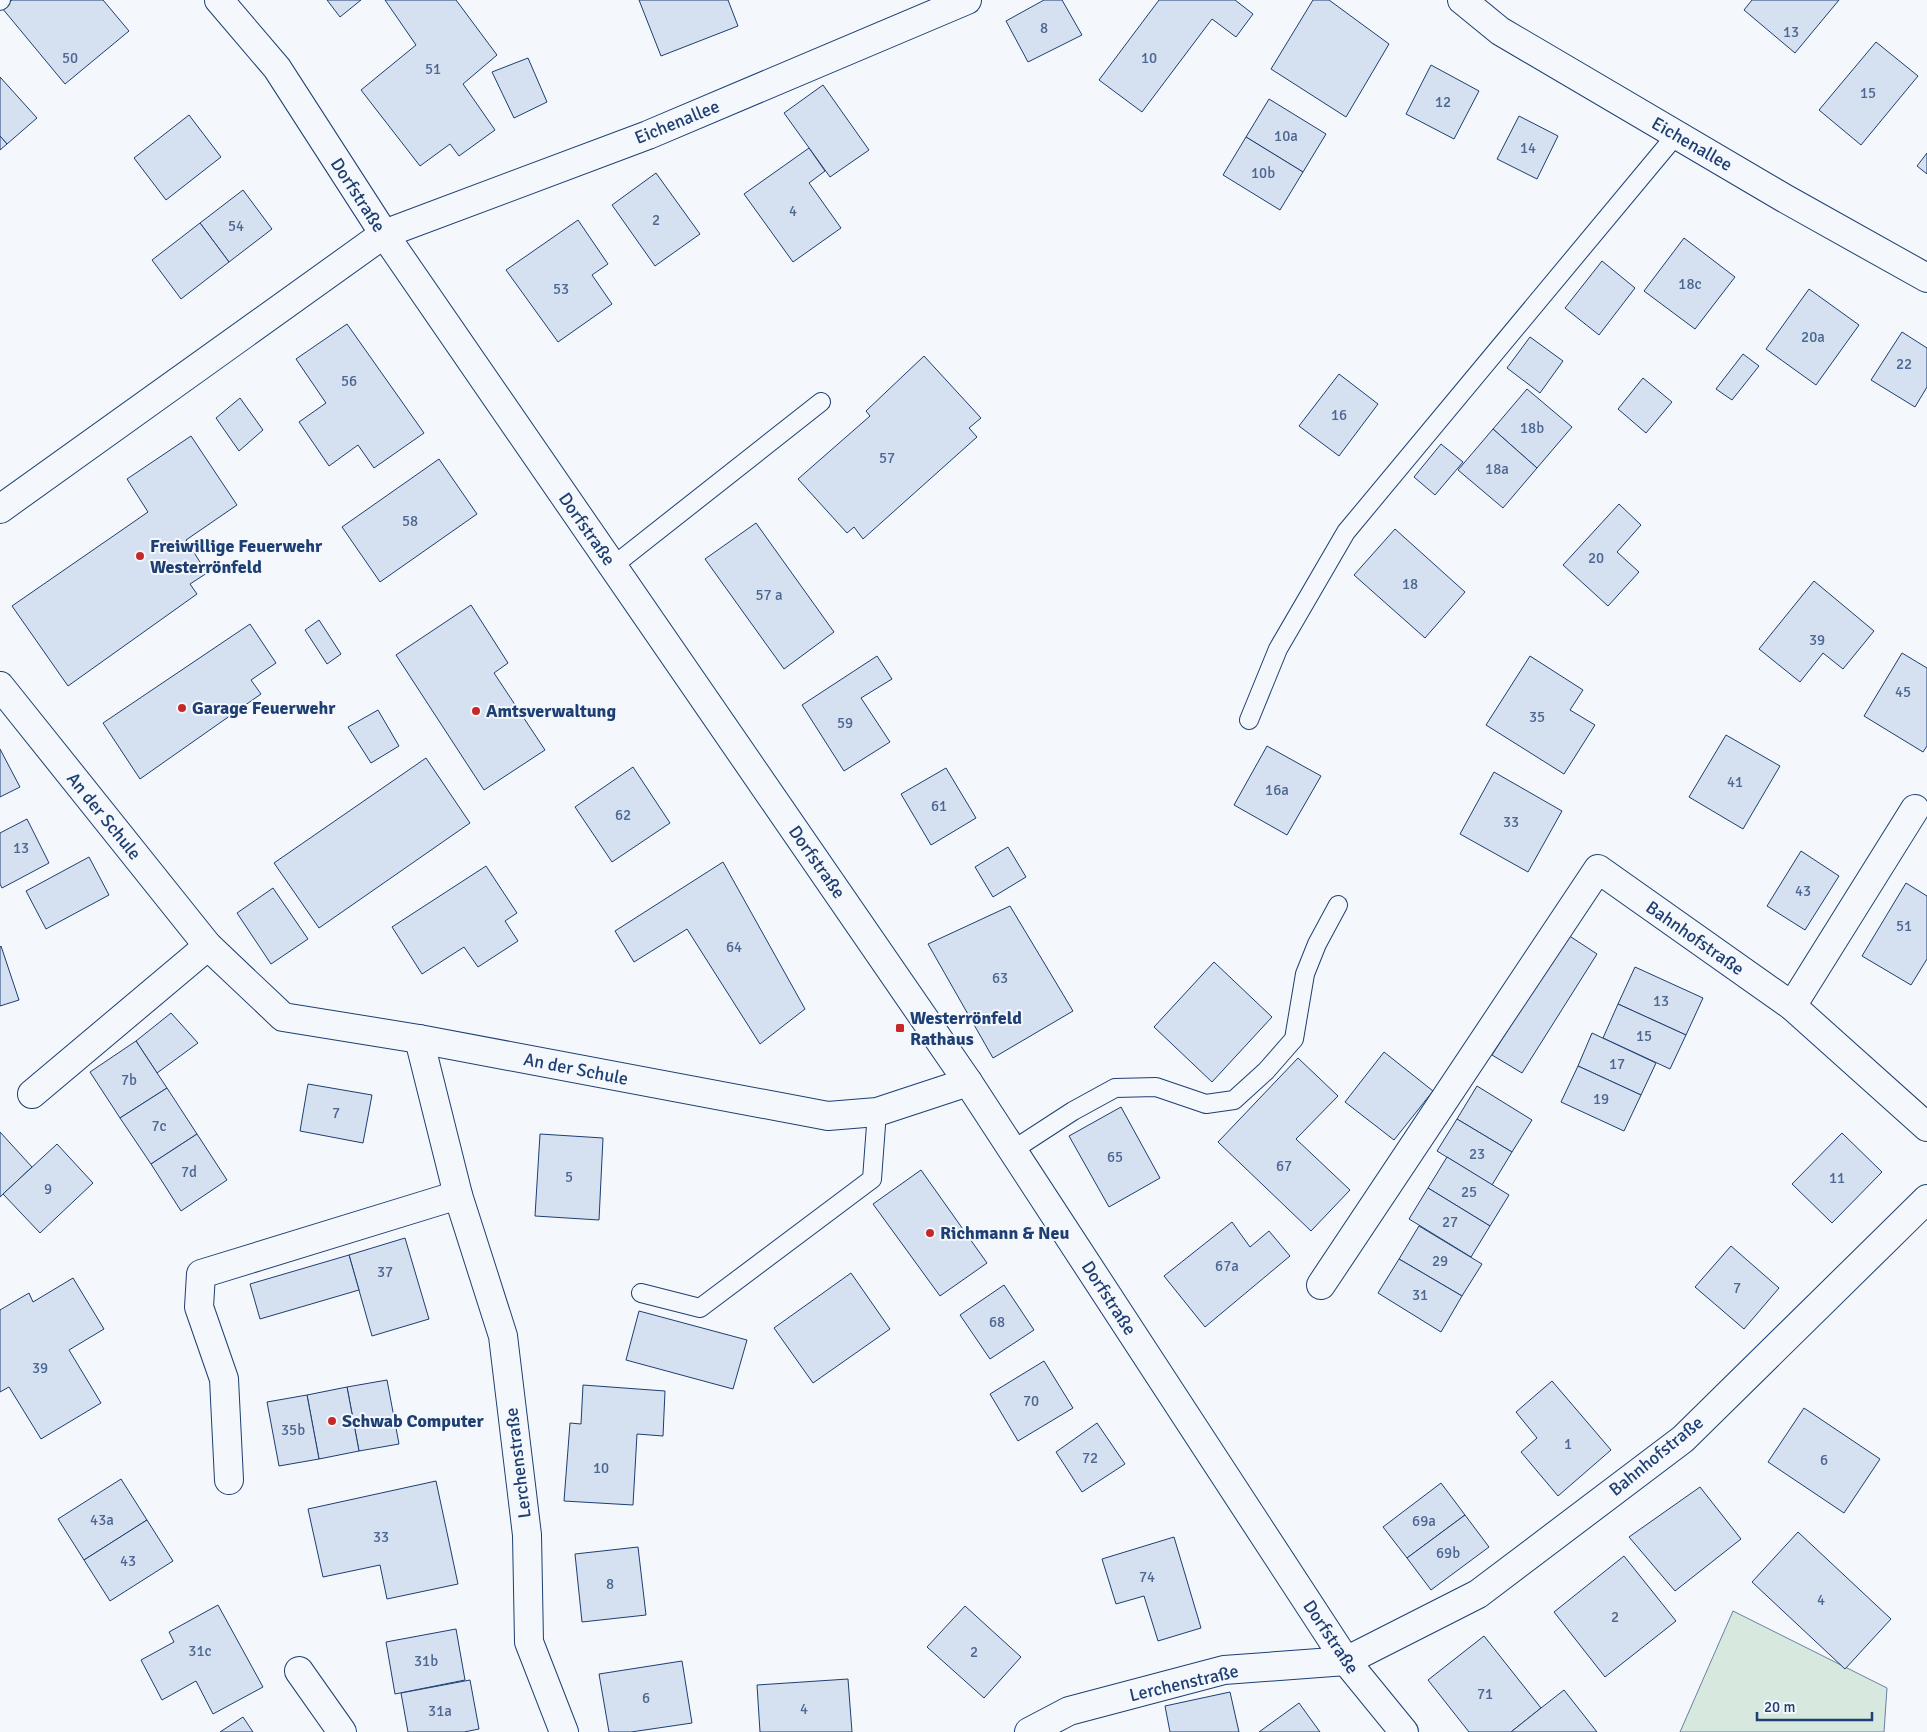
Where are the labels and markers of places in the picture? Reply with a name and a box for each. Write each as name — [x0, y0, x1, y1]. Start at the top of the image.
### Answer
place label: Freiwillige Feuerwehr Westerrönfeld — [150, 535, 323, 578]
marker: Freiwillige Feuerwehr Westerrönfeld — [134, 550, 146, 562]
place label: Garage Feuerwehr — [192, 697, 336, 719]
place label: Amtsverwaltung — [486, 700, 616, 722]
marker: Garage Feuerwehr — [176, 702, 188, 714]
marker: Amtsverwaltung — [470, 705, 482, 717]
place label: Westerrönfeld Rathaus — [910, 1007, 1022, 1050]
marker: Westerrönfeld Rathaus — [894, 1022, 906, 1034]
place label: Richmann & Neu — [940, 1222, 1069, 1244]
marker: Richmann & Neu — [924, 1227, 936, 1239]
place label: Schwab Computer — [342, 1410, 484, 1432]
marker: Schwab Computer — [326, 1415, 338, 1427]

